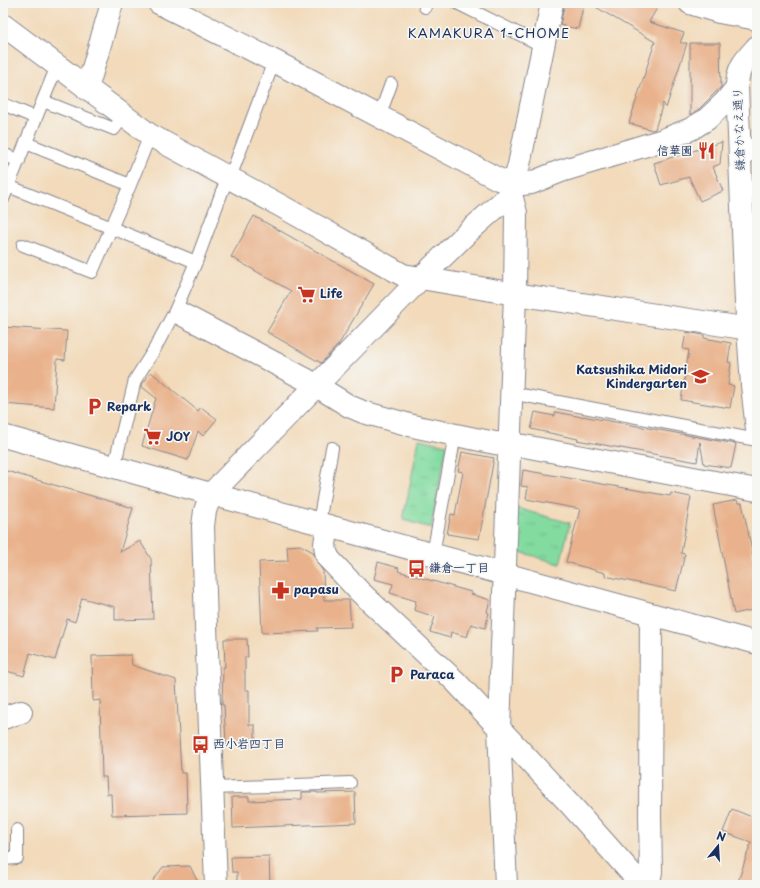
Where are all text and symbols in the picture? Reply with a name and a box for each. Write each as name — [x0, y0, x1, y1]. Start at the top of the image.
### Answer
district label: KAMAKURA 1-CHOME — [408, 23, 570, 42]
street label: 鎌倉かなえ通り — [728, 87, 748, 171]
place label: 信華園 — [657, 141, 693, 159]
restaurant icon: 信華園 — [696, 141, 716, 161]
supermarket icon: Life — [297, 284, 317, 304]
place label: Life — [320, 284, 343, 302]
place label: Katsushika Midori Kindergarten — [576, 360, 688, 392]
school or university icon: Katsushika Midori Kindergarten — [690, 367, 710, 387]
parking icon: Repark — [84, 397, 104, 417]
place label: Repark — [107, 397, 151, 415]
supermarket icon: JOY — [143, 427, 163, 447]
place label: JOY — [166, 427, 191, 445]
bus stop icon: 鎌倉一丁目 — [406, 558, 426, 578]
place label: 鎌倉一丁目 — [429, 558, 489, 576]
pharmacy icon: papasu — [271, 580, 291, 600]
place label: papasu — [294, 580, 339, 598]
parking icon: Paraca — [387, 665, 407, 685]
place label: Paraca — [410, 665, 455, 683]
bus stop icon: 西小岩四丁目 — [190, 734, 210, 754]
place label: 西小岩四丁目 — [213, 734, 285, 752]
north arrow — [698, 826, 738, 866]
text: N — [714, 827, 728, 846]

